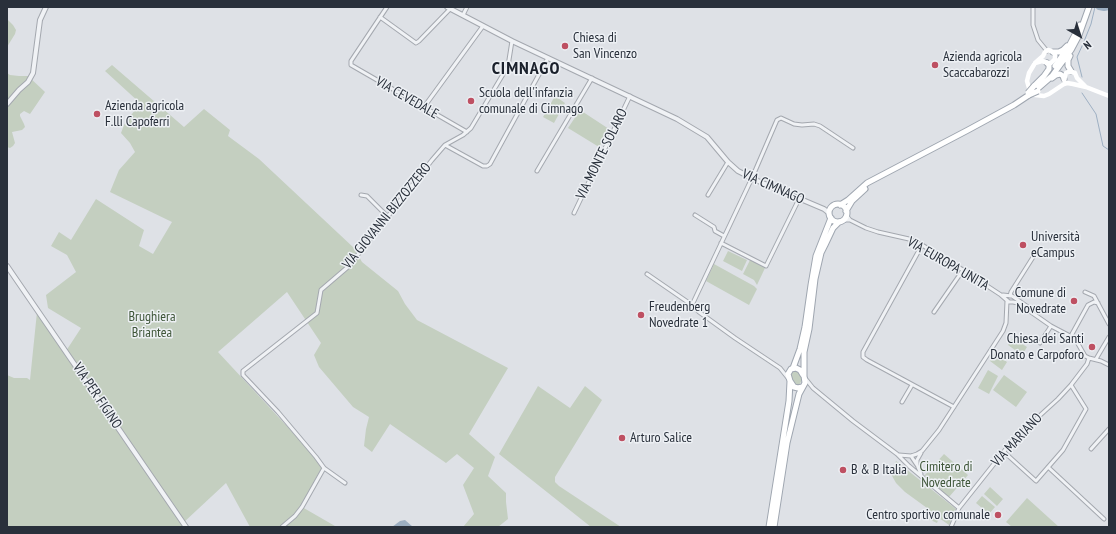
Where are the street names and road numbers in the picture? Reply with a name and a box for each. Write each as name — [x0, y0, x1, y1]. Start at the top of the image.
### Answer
street label: VIA CEVEDALE — [373, 73, 441, 123]
street label: VIA MONTE SOLARO — [573, 106, 631, 202]
street label: VIA GIOVANNI BIZZOZZERO — [339, 159, 435, 273]
street label: VIA CIMNAGO — [739, 166, 807, 208]
street label: VIA EUROPA UNITA — [904, 234, 992, 294]
street label: VIA PER FIGINO — [69, 360, 125, 432]
street label: VIA MARIANO — [988, 410, 1046, 470]

